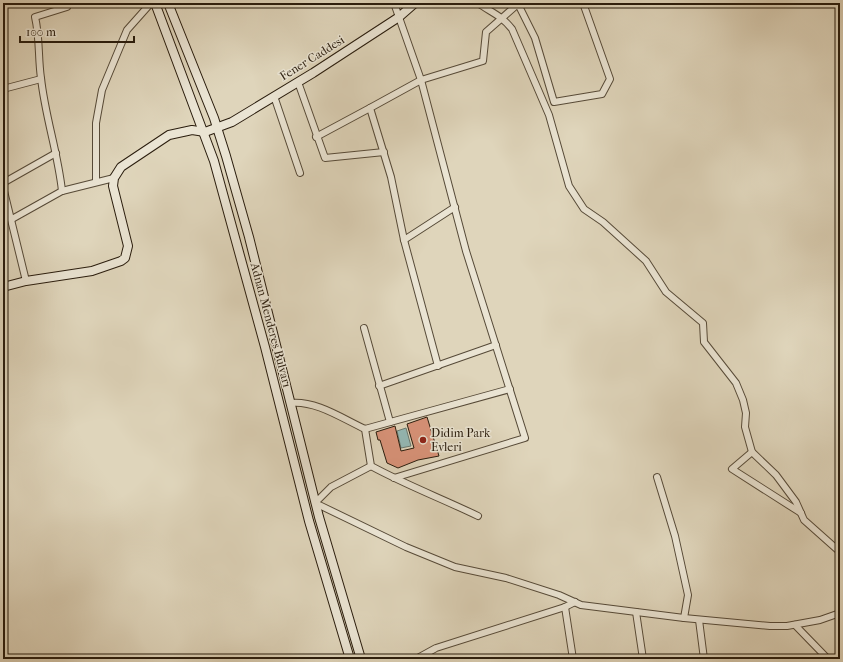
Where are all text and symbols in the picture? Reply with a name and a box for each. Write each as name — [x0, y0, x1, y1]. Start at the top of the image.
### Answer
scale bar — [20, 18, 134, 44]
text: 100 m — [26, 25, 56, 39]
street label: Fener Caddesi — [277, 32, 347, 83]
street label: Adnan Menderes Bulvarı — [247, 260, 294, 389]
place label: Didim Park Evleri — [431, 426, 491, 454]
marker: Didim Park Evleri — [418, 435, 428, 445]

